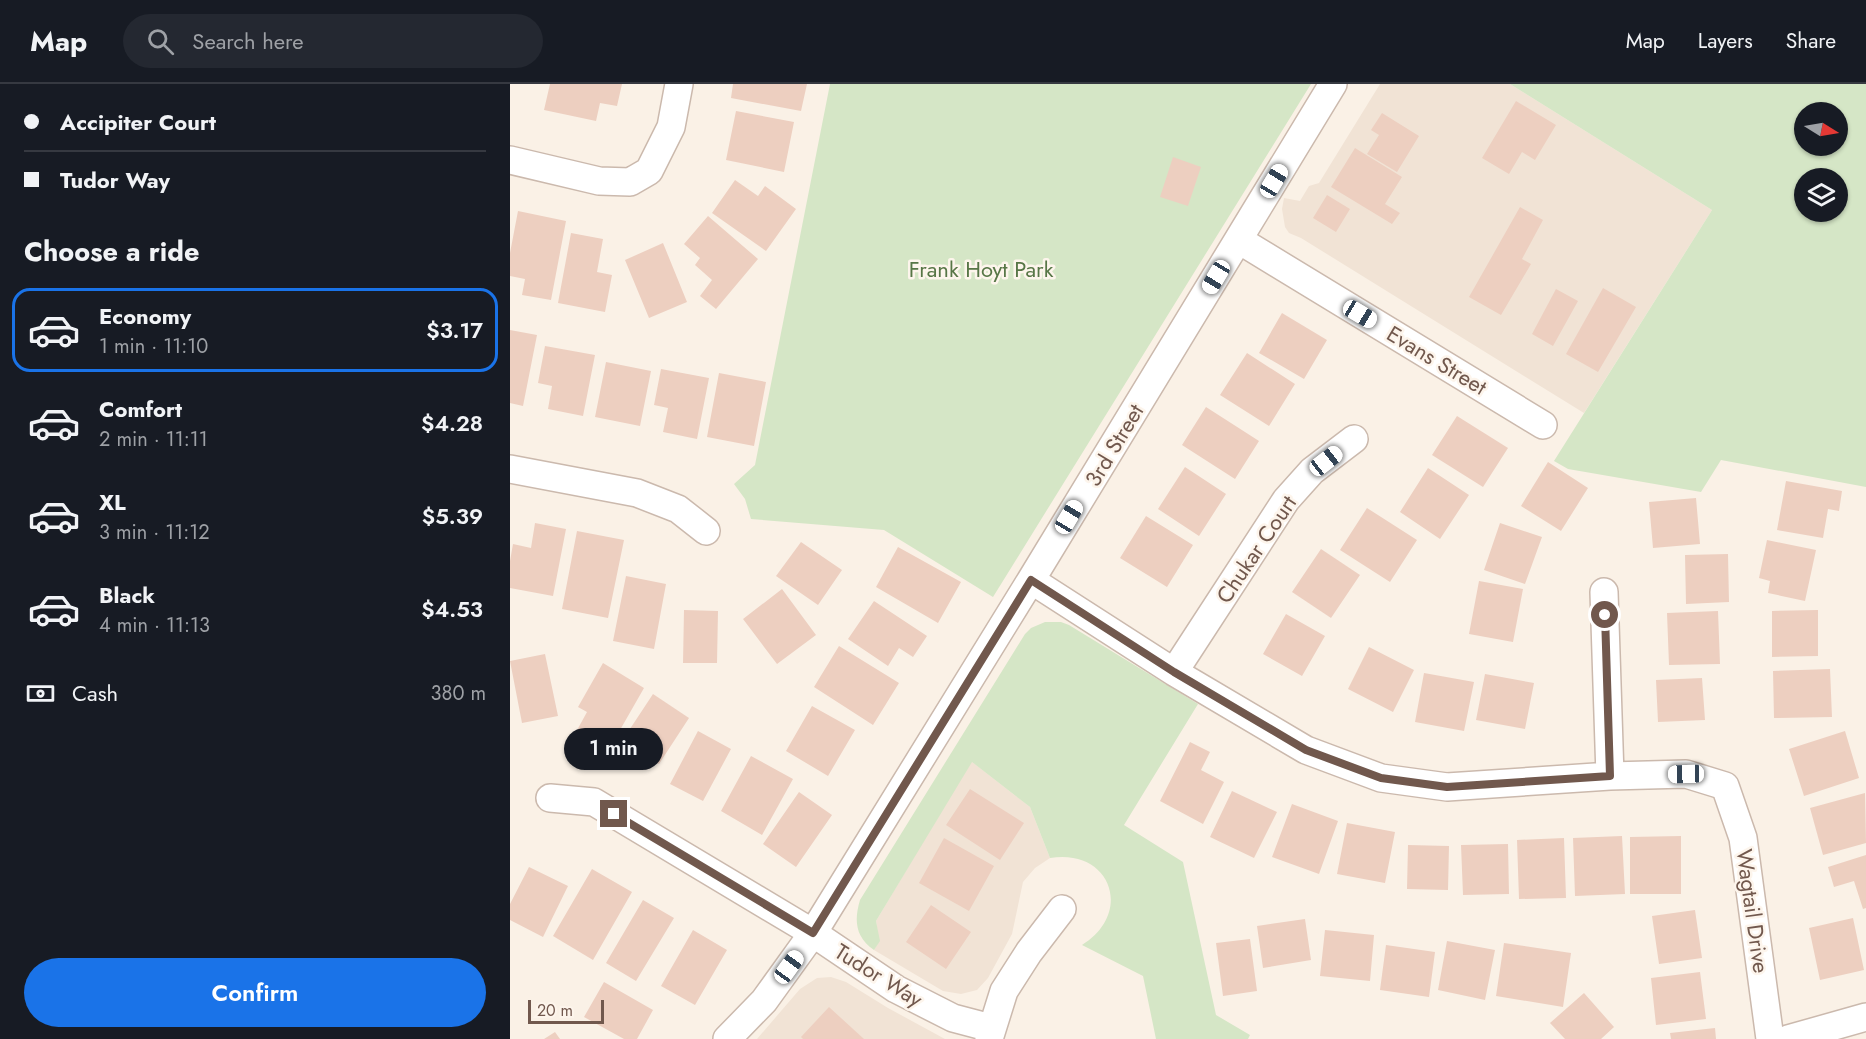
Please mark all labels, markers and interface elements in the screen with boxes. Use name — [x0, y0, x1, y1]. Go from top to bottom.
search box — [123, 14, 543, 68]
text: Map — [30, 21, 87, 62]
icon: search — [144, 25, 177, 58]
text: Search here — [192, 25, 304, 57]
text: Map — [1626, 26, 1665, 56]
text: Layers — [1698, 26, 1753, 56]
text: Share — [1786, 26, 1836, 56]
north arrow — [1794, 102, 1848, 156]
map controls — [1794, 102, 1848, 222]
text: Accipiter Court — [60, 106, 216, 138]
car — [1257, 161, 1291, 201]
text: Tudor Way — [60, 164, 170, 196]
button: layers — [1794, 168, 1848, 222]
text: Choose a ride — [24, 232, 199, 271]
park label: Frank Hoyt Park — [909, 253, 1054, 285]
car — [1199, 257, 1233, 297]
car — [1340, 297, 1380, 331]
text: Economy — [99, 300, 191, 332]
icon: car — [27, 303, 81, 357]
text: $3.17 — [426, 314, 483, 346]
street label: Evans Street — [1381, 317, 1494, 403]
text: 1 min · 11:10 — [99, 332, 208, 361]
text: Comfort — [99, 393, 182, 425]
icon: car — [27, 396, 81, 450]
street label: 3rd Street — [1077, 397, 1152, 492]
text: $4.28 — [421, 407, 483, 439]
text: 2 min · 11:11 — [99, 425, 208, 454]
car — [1306, 443, 1346, 479]
text: XL — [99, 486, 126, 518]
street label: Chukar Court — [1208, 488, 1304, 609]
icon: car — [27, 489, 81, 543]
car — [1052, 497, 1086, 537]
text: $5.39 — [422, 500, 483, 532]
text: 3 min · 11:12 — [99, 518, 210, 547]
text: Black — [99, 579, 155, 611]
icon: car — [27, 582, 81, 636]
text: $4.53 — [421, 593, 483, 625]
route start — [1591, 601, 1618, 628]
text: 4 min · 11:13 — [99, 611, 210, 640]
icon: cash — [24, 677, 57, 710]
text: Cash — [72, 677, 118, 709]
text: 380 m — [431, 679, 486, 708]
callout: 1 min — [564, 727, 664, 769]
text: 1 min — [589, 734, 638, 763]
car — [1668, 765, 1704, 783]
route end — [600, 800, 627, 827]
street label: Wagtail Drive — [1728, 847, 1778, 975]
street label: Tudor Way — [829, 935, 929, 1015]
car — [771, 947, 807, 987]
button: Confirm — [24, 958, 486, 1027]
scale bar — [528, 997, 604, 1024]
text: 20 m — [537, 999, 573, 1022]

